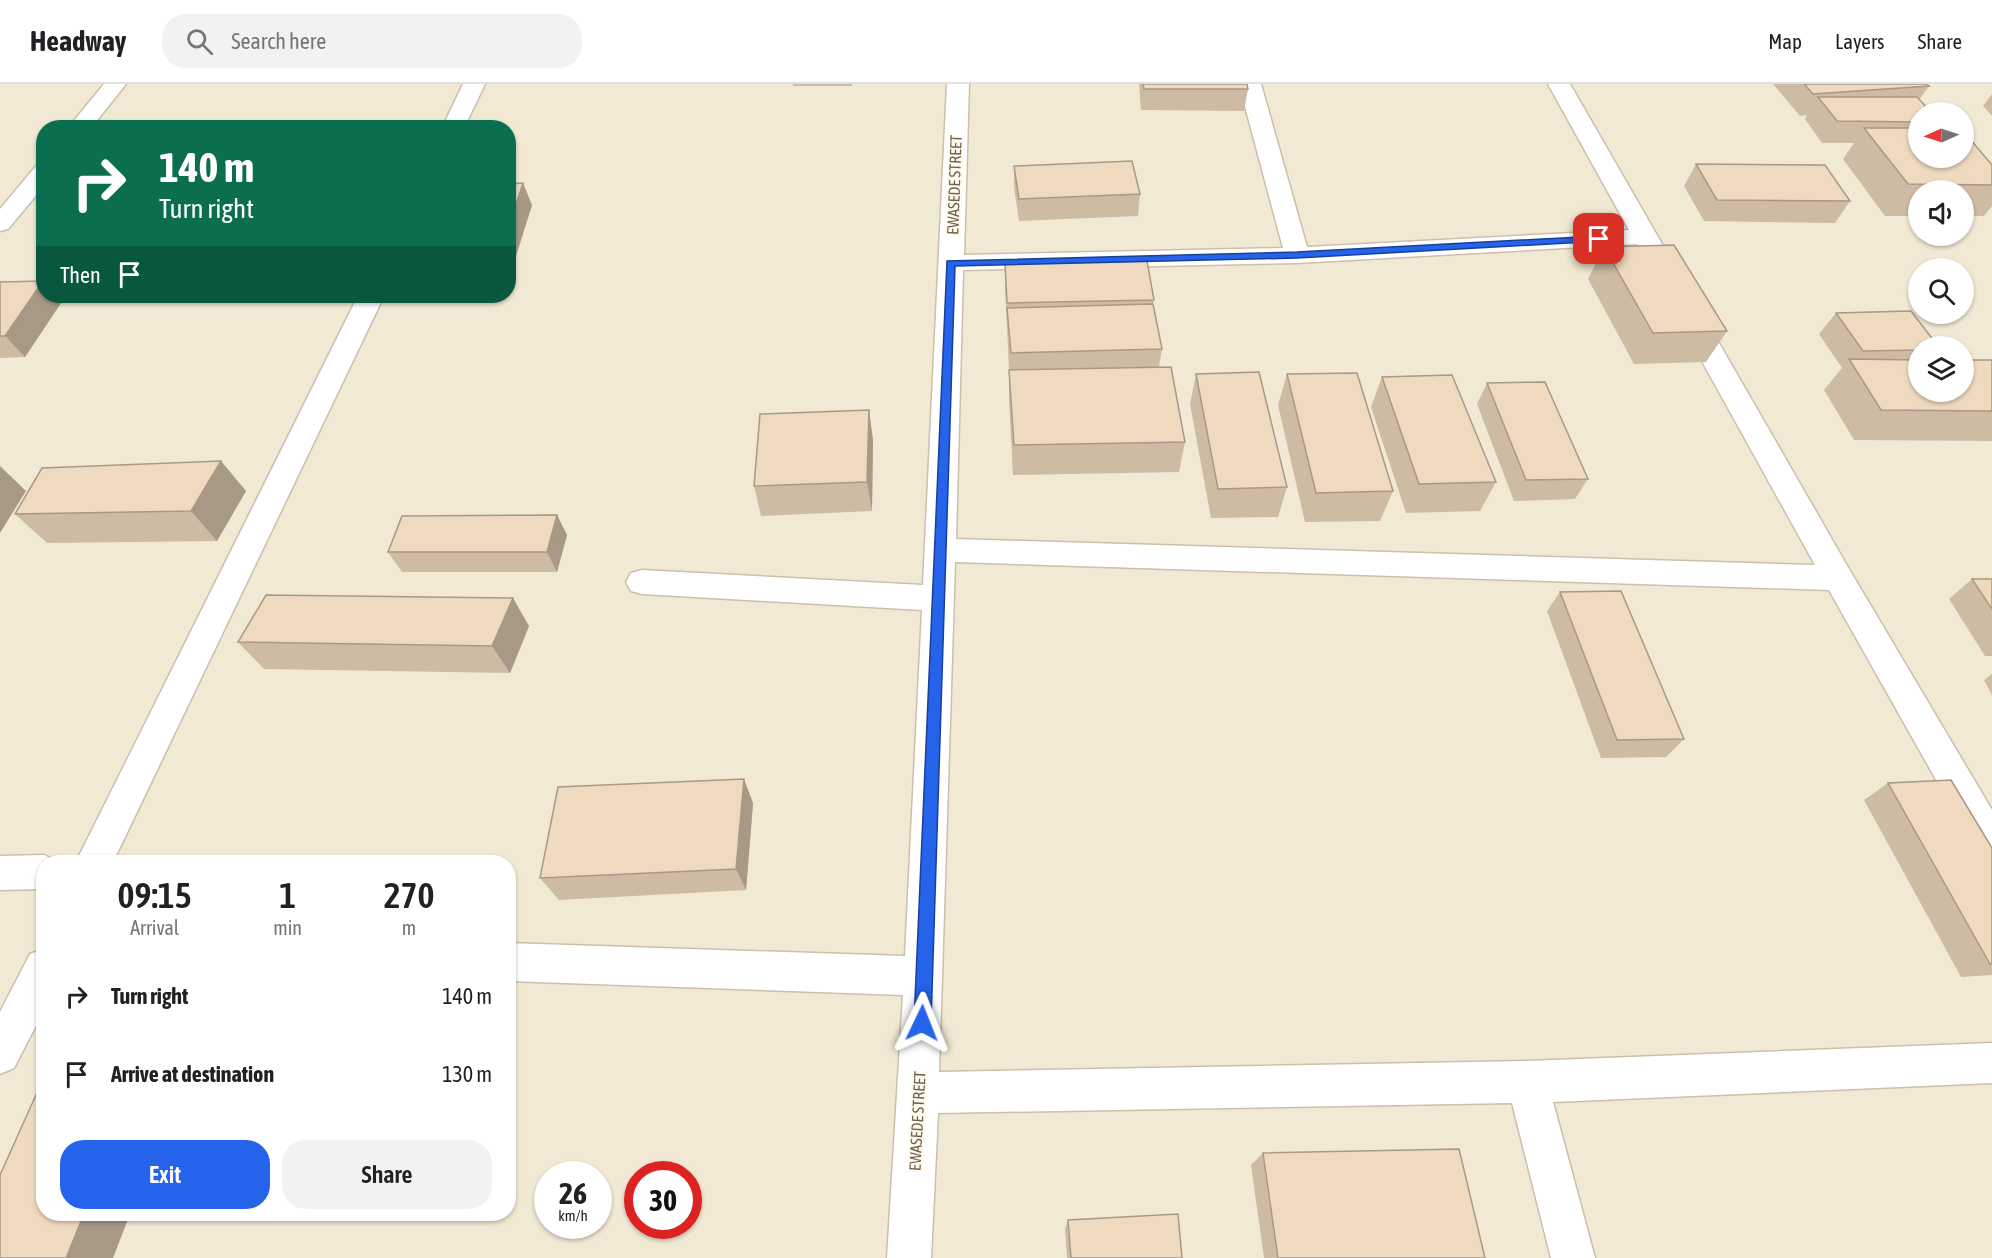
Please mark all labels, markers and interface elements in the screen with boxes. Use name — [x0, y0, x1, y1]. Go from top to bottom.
search box — [162, 14, 582, 68]
text: Headway — [30, 25, 126, 57]
icon: search — [183, 25, 216, 58]
text: Search here — [231, 28, 326, 54]
text: Map — [1768, 29, 1802, 53]
text: Layers — [1835, 29, 1885, 53]
text: Share — [1918, 29, 1962, 53]
north arrow — [1908, 102, 1974, 168]
map controls — [1908, 102, 1974, 402]
street label: EWASEDE STREET — [943, 135, 965, 235]
text: 140 m — [159, 143, 254, 191]
icon: right — [60, 144, 138, 222]
button: sound — [1908, 180, 1974, 246]
text: Turn right — [159, 193, 254, 224]
pin — [1573, 213, 1624, 264]
icon: arrive — [1582, 222, 1615, 255]
icon: arrive — [113, 258, 146, 291]
button: search — [1908, 258, 1974, 324]
text: Then — [60, 262, 101, 288]
button: layers — [1908, 336, 1974, 402]
text: 09:15 — [118, 874, 192, 916]
text: 1 — [279, 874, 296, 916]
text: 270 — [384, 874, 434, 916]
text: Arrival — [130, 916, 179, 939]
text: min — [273, 916, 302, 939]
text: m — [402, 916, 416, 939]
icon: right — [60, 980, 93, 1013]
text: Turn right — [111, 983, 188, 1009]
text: 140 m — [442, 983, 492, 1009]
position arrow — [890, 991, 954, 1055]
icon: arrive — [60, 1058, 93, 1091]
text: Arrive at destination — [111, 1061, 274, 1087]
text: 130 m — [442, 1061, 492, 1087]
street label: EWASEDE STREET — [905, 1071, 929, 1171]
button: Exit — [60, 1140, 270, 1209]
button: Share — [282, 1140, 492, 1209]
speed limit sign: 30 — [624, 1161, 702, 1239]
text: 26 — [559, 1176, 587, 1210]
text: km/h — [558, 1207, 588, 1224]

